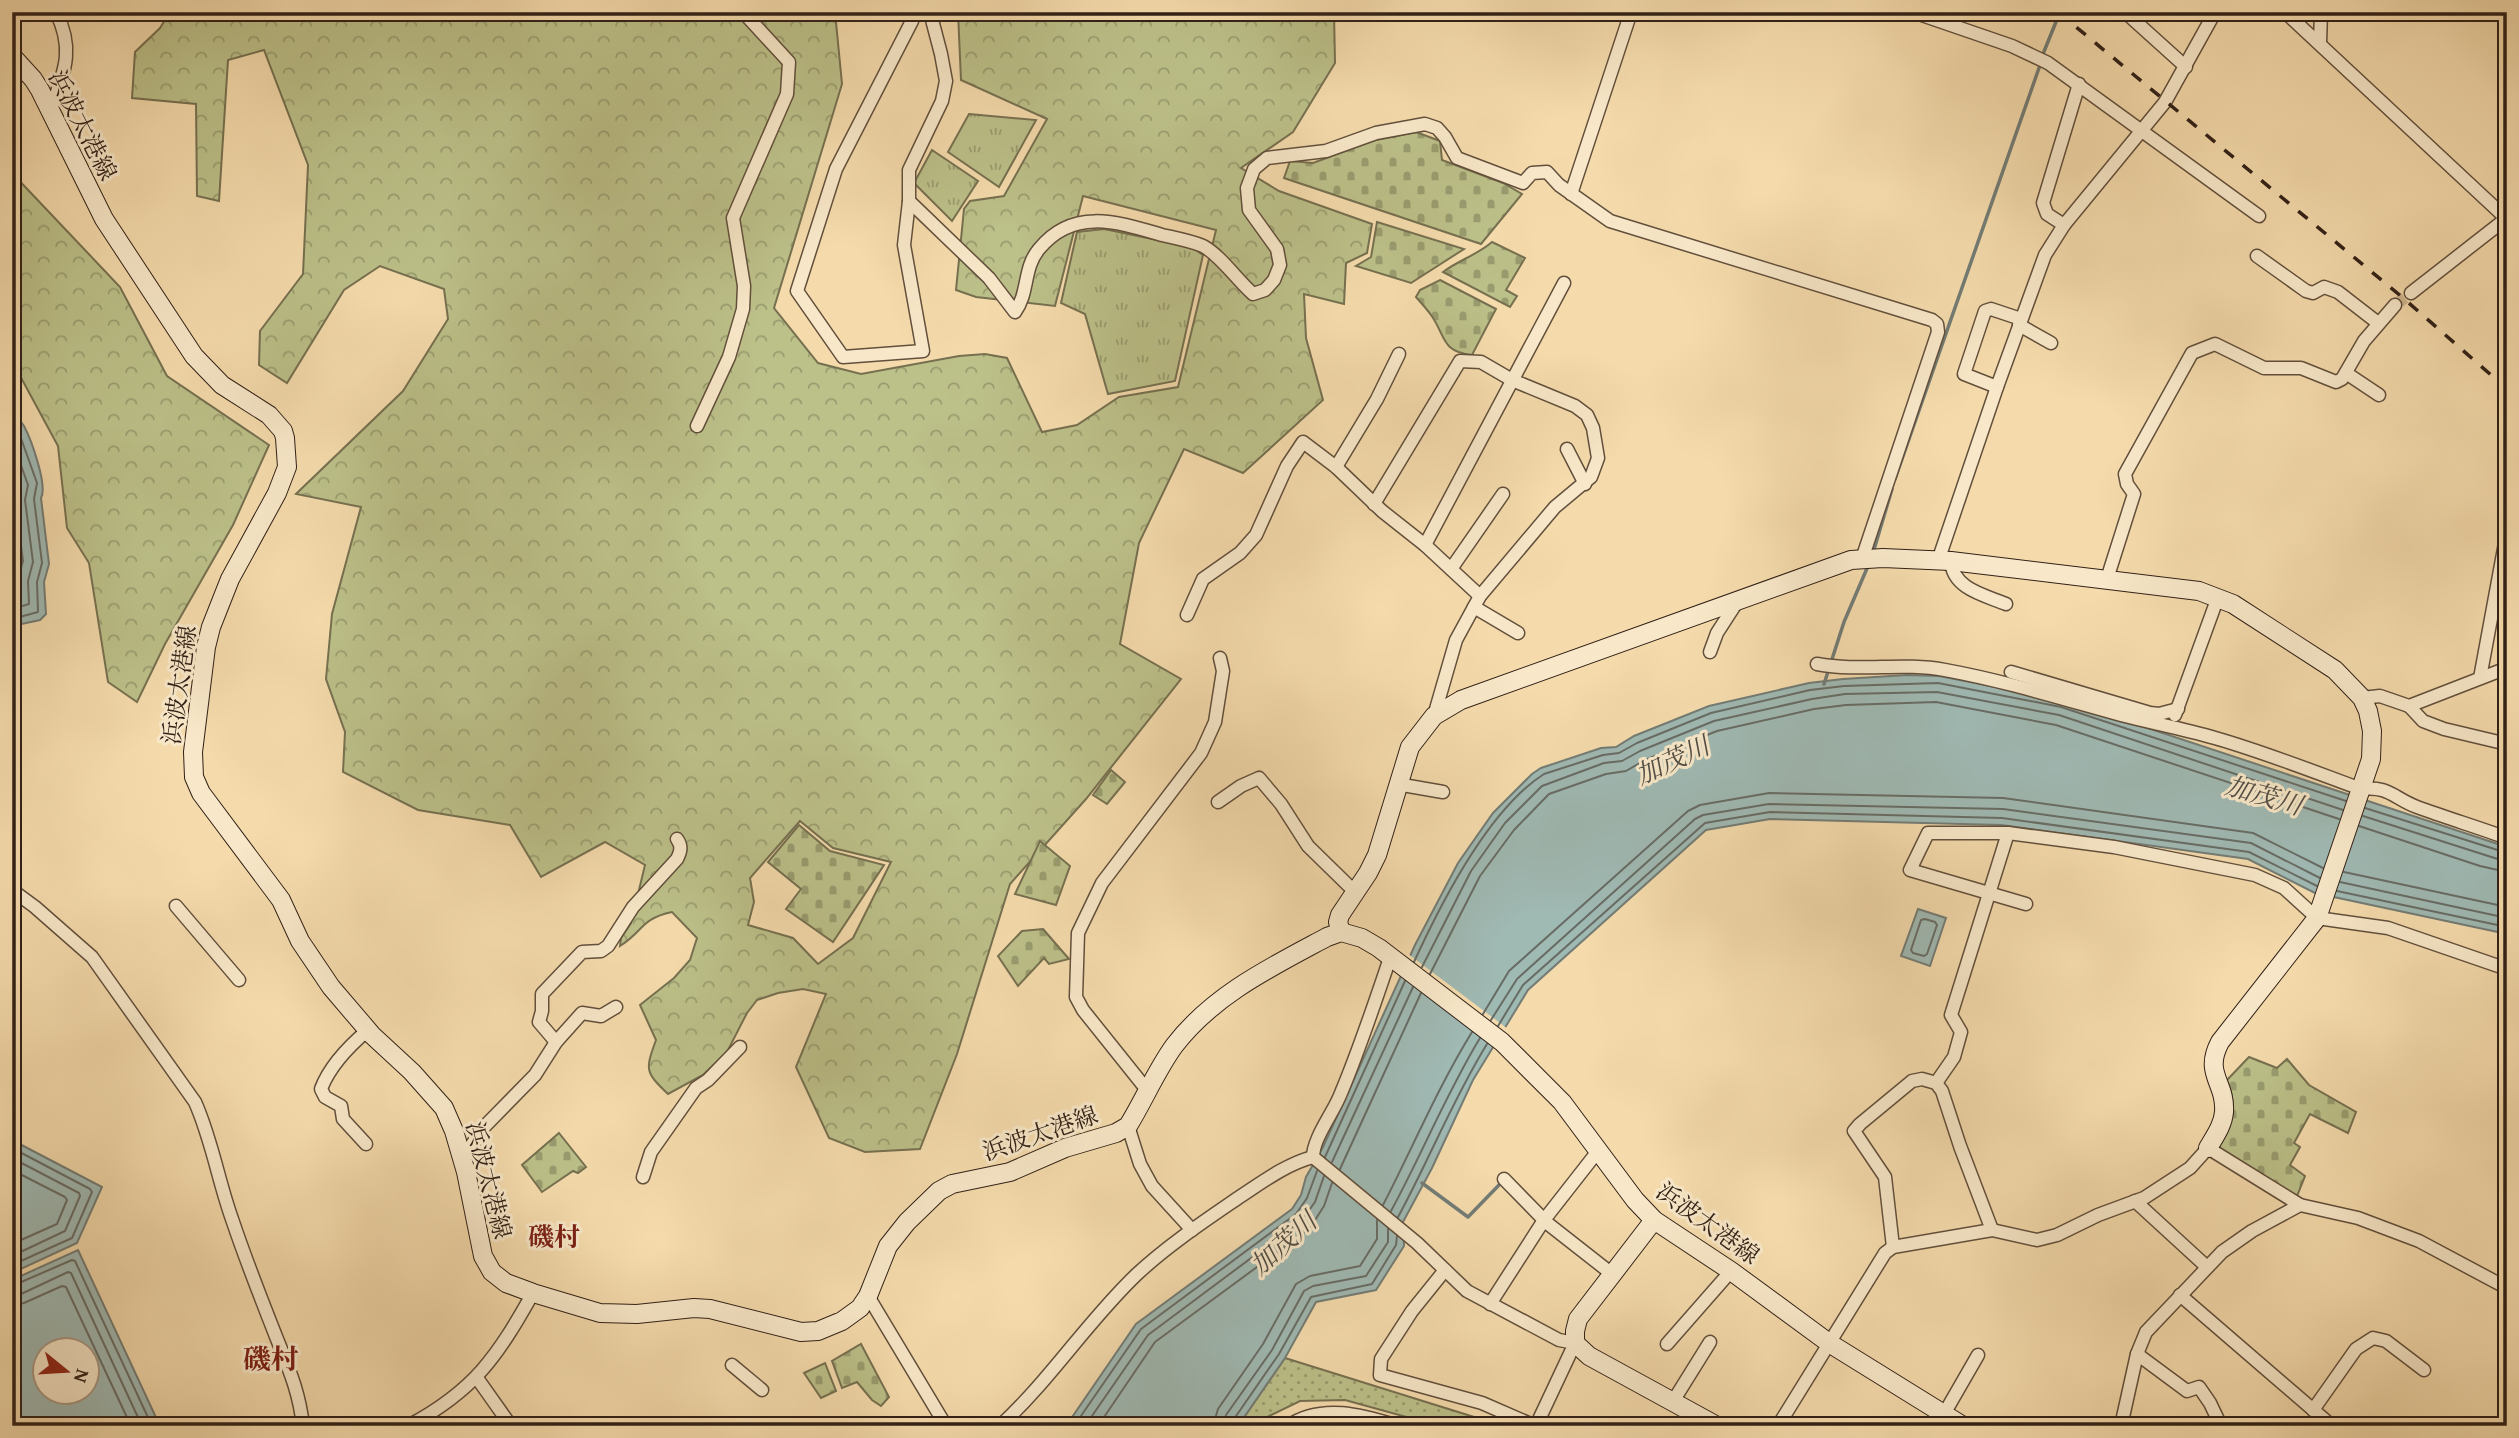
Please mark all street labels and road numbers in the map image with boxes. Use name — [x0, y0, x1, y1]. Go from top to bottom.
street label: 浜波太港線 — [40, 64, 126, 186]
street label: 浜波太港線 — [153, 623, 205, 747]
street label: 浜波太港線 — [978, 1097, 1102, 1169]
street label: 浜波太港線 — [458, 1118, 520, 1242]
street label: 浜波太港線 — [1649, 1174, 1767, 1272]

